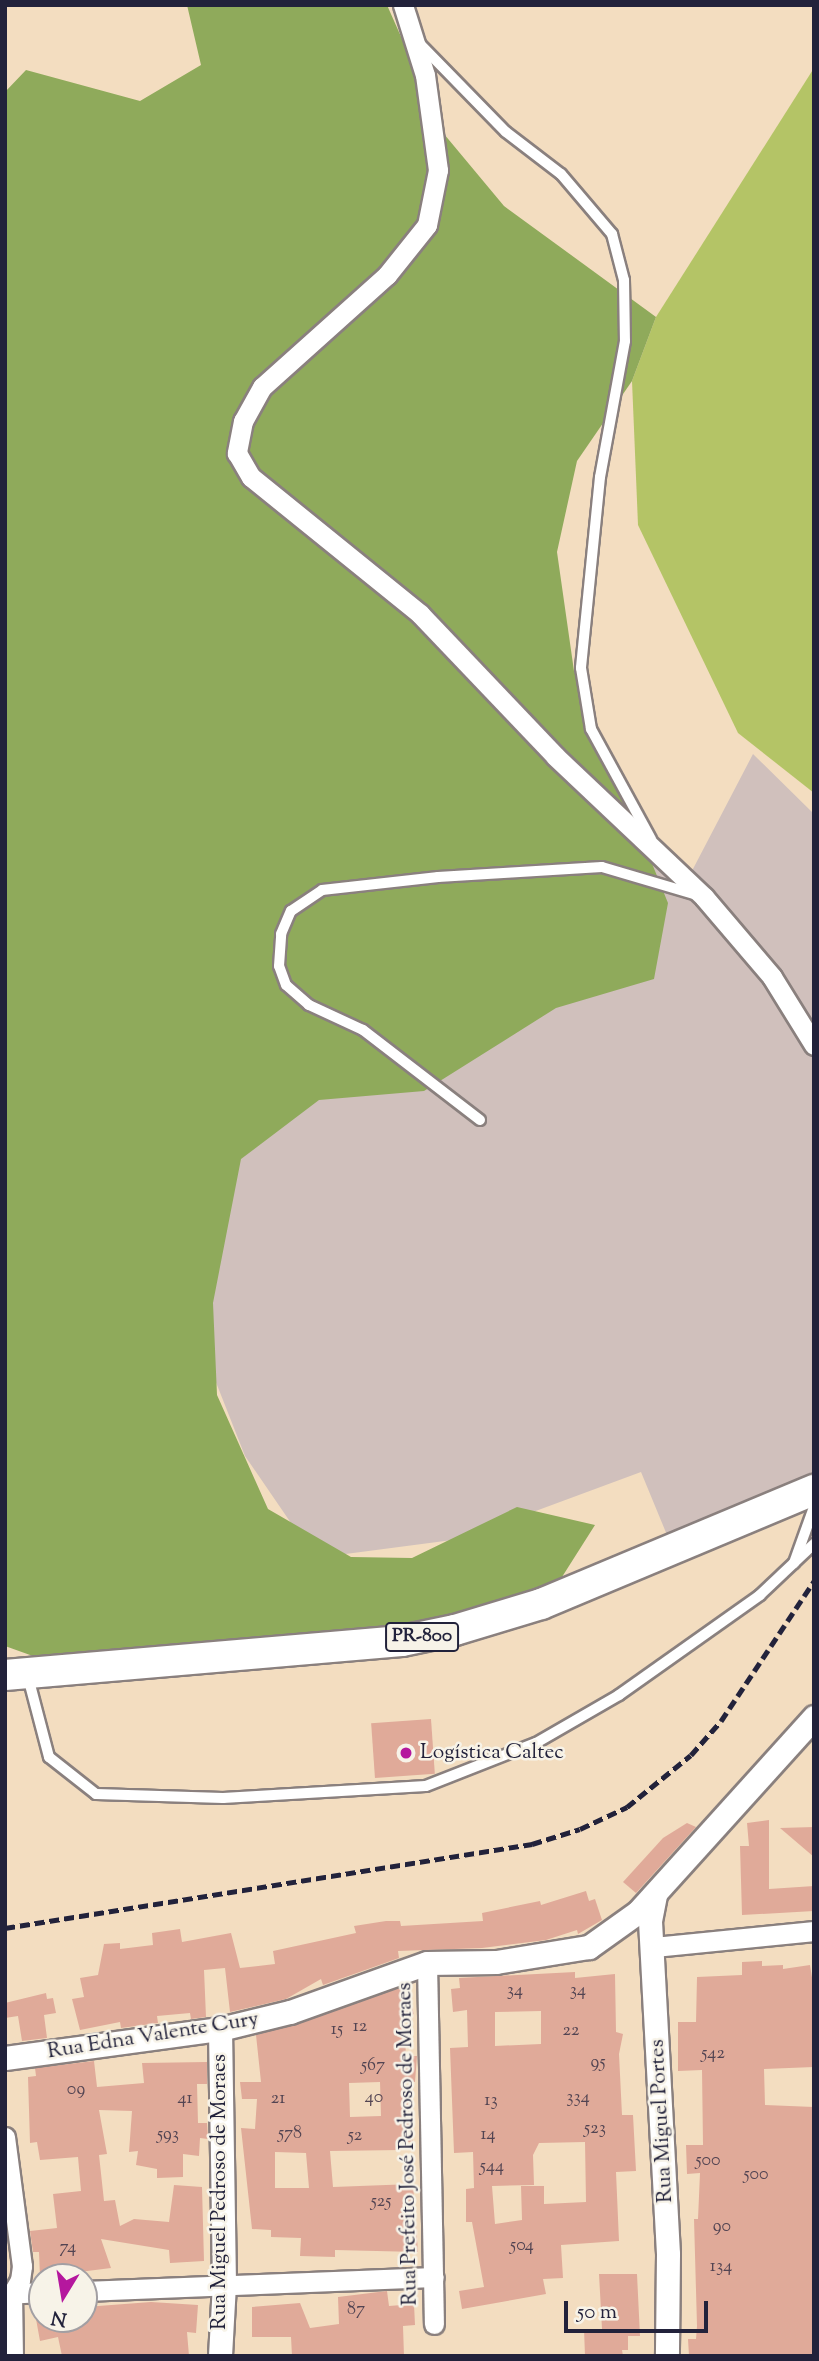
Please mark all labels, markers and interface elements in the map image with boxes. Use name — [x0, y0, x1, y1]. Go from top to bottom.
road number: PR-800 — [384, 1622, 460, 1652]
place label: Logística Caltec — [420, 1740, 564, 1766]
marker: Logística Caltec — [398, 1745, 414, 1761]
house number: 34 — [507, 1980, 523, 2002]
house number: 34 — [570, 1980, 586, 2002]
street label: Rua Prefeito José Pedroso de Moraes — [393, 1982, 423, 2306]
street label: Rua Edna Valente Cury — [46, 2007, 260, 2065]
house number: 12 — [353, 2016, 367, 2038]
house number: 15 — [331, 2019, 343, 2041]
house number: 22 — [563, 2020, 579, 2042]
street label: Rua Miguel Portes — [645, 2039, 679, 2203]
house number: 542 — [701, 2043, 725, 2065]
house number: 95 — [590, 2052, 606, 2074]
street label: Rua Miguel Pedroso de Moraes — [207, 2054, 233, 2330]
house number: 567 — [361, 2055, 385, 2077]
house number: 09 — [67, 2079, 85, 2101]
house number: 40 — [365, 2087, 383, 2109]
house number: 334 — [566, 2087, 590, 2109]
house number: 41 — [177, 2088, 193, 2110]
house number: 21 — [271, 2088, 285, 2110]
house number: 13 — [484, 2090, 498, 2112]
house number: 523 — [584, 2118, 606, 2140]
house number: 578 — [278, 2123, 302, 2145]
house number: 593 — [157, 2124, 179, 2146]
house number: 14 — [480, 2124, 496, 2146]
house number: 52 — [348, 2125, 362, 2147]
house number: 500 — [695, 2150, 721, 2172]
house number: 544 — [480, 2156, 504, 2178]
house number: 500 — [743, 2164, 769, 2186]
house number: 525 — [371, 2191, 391, 2213]
house number: 90 — [713, 2216, 731, 2238]
house number: 504 — [510, 2235, 534, 2257]
house number: 74 — [60, 2237, 76, 2259]
house number: 134 — [710, 2256, 732, 2278]
north arrow — [28, 2263, 98, 2333]
scale bar — [567, 2288, 710, 2332]
text: 50 m — [577, 2298, 617, 2328]
house number: 87 — [347, 2299, 365, 2321]
text: N — [49, 2302, 69, 2332]

